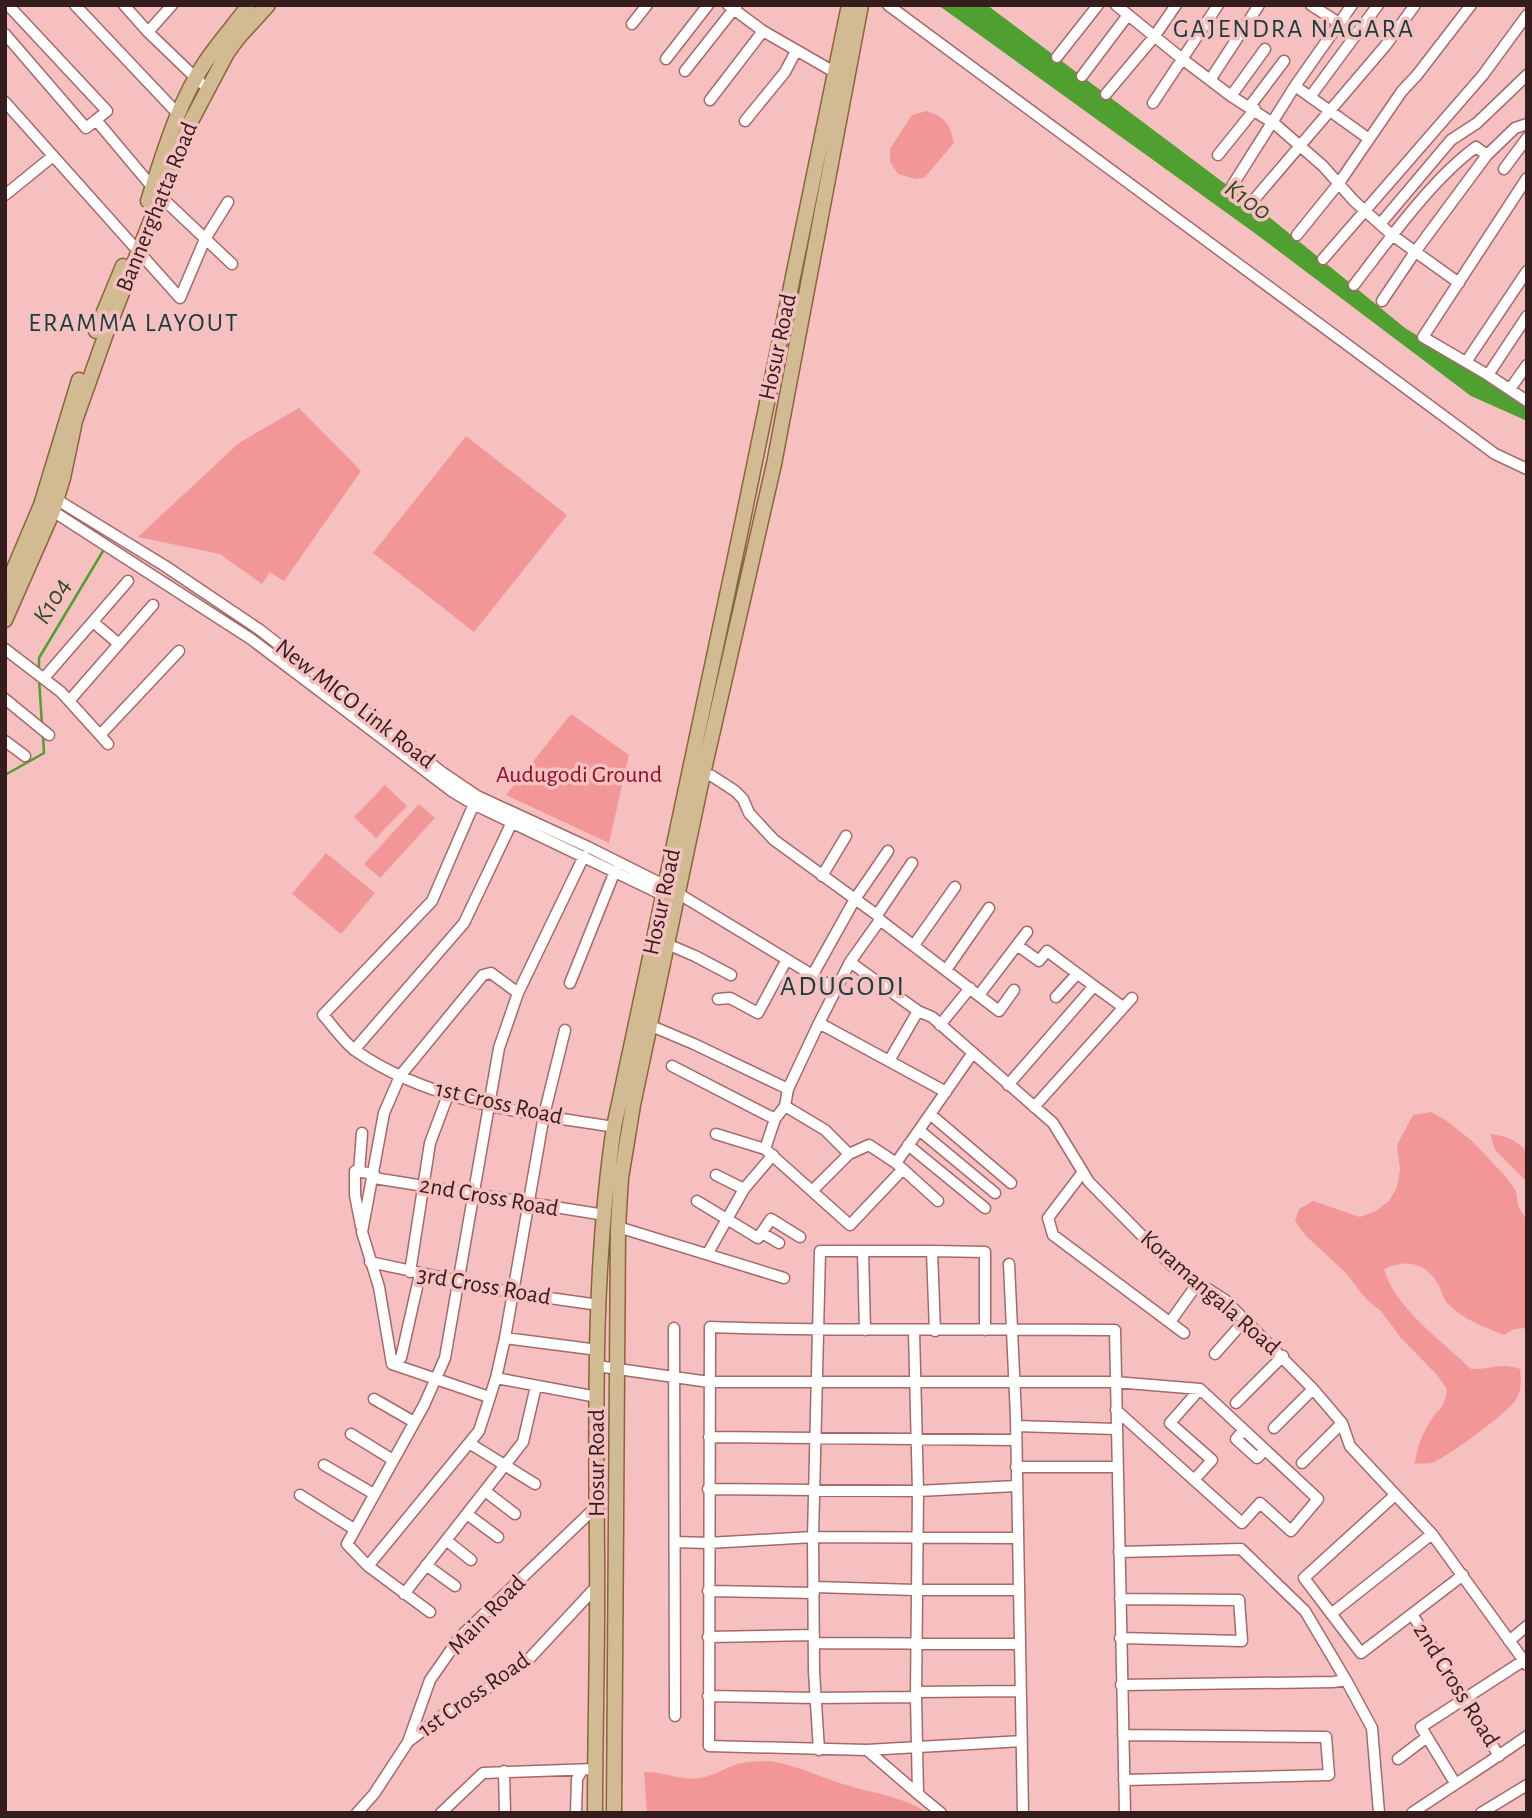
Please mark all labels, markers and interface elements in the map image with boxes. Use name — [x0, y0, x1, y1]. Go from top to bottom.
district label: GAJENDRA NAGARA — [1173, 16, 1415, 42]
street label: Bannerghatta Road — [112, 119, 202, 295]
water label: K100 — [1220, 175, 1276, 225]
street label: Hosur Road — [755, 292, 801, 402]
district label: ERAMMA LAYOUT — [28, 310, 240, 336]
water label: K104 — [28, 573, 76, 629]
street label: New MICO Link Road — [271, 635, 439, 773]
park label: Audugodi Ground — [496, 763, 662, 787]
street label: Hosur Road — [639, 847, 685, 957]
district label: ADUGODI — [780, 973, 906, 1001]
street label: 1st Cross Road — [433, 1077, 565, 1129]
street label: 2nd Cross Road — [418, 1173, 560, 1221]
street label: Koramangala Road — [1136, 1226, 1284, 1360]
street label: 3rd Cross Road — [415, 1262, 553, 1310]
street label: Hosur Road — [585, 1409, 609, 1517]
street label: Main Road — [444, 1571, 530, 1659]
street label: 2nd Cross Road — [1409, 1619, 1503, 1751]
street label: 1st Cross Road — [414, 1648, 534, 1742]

